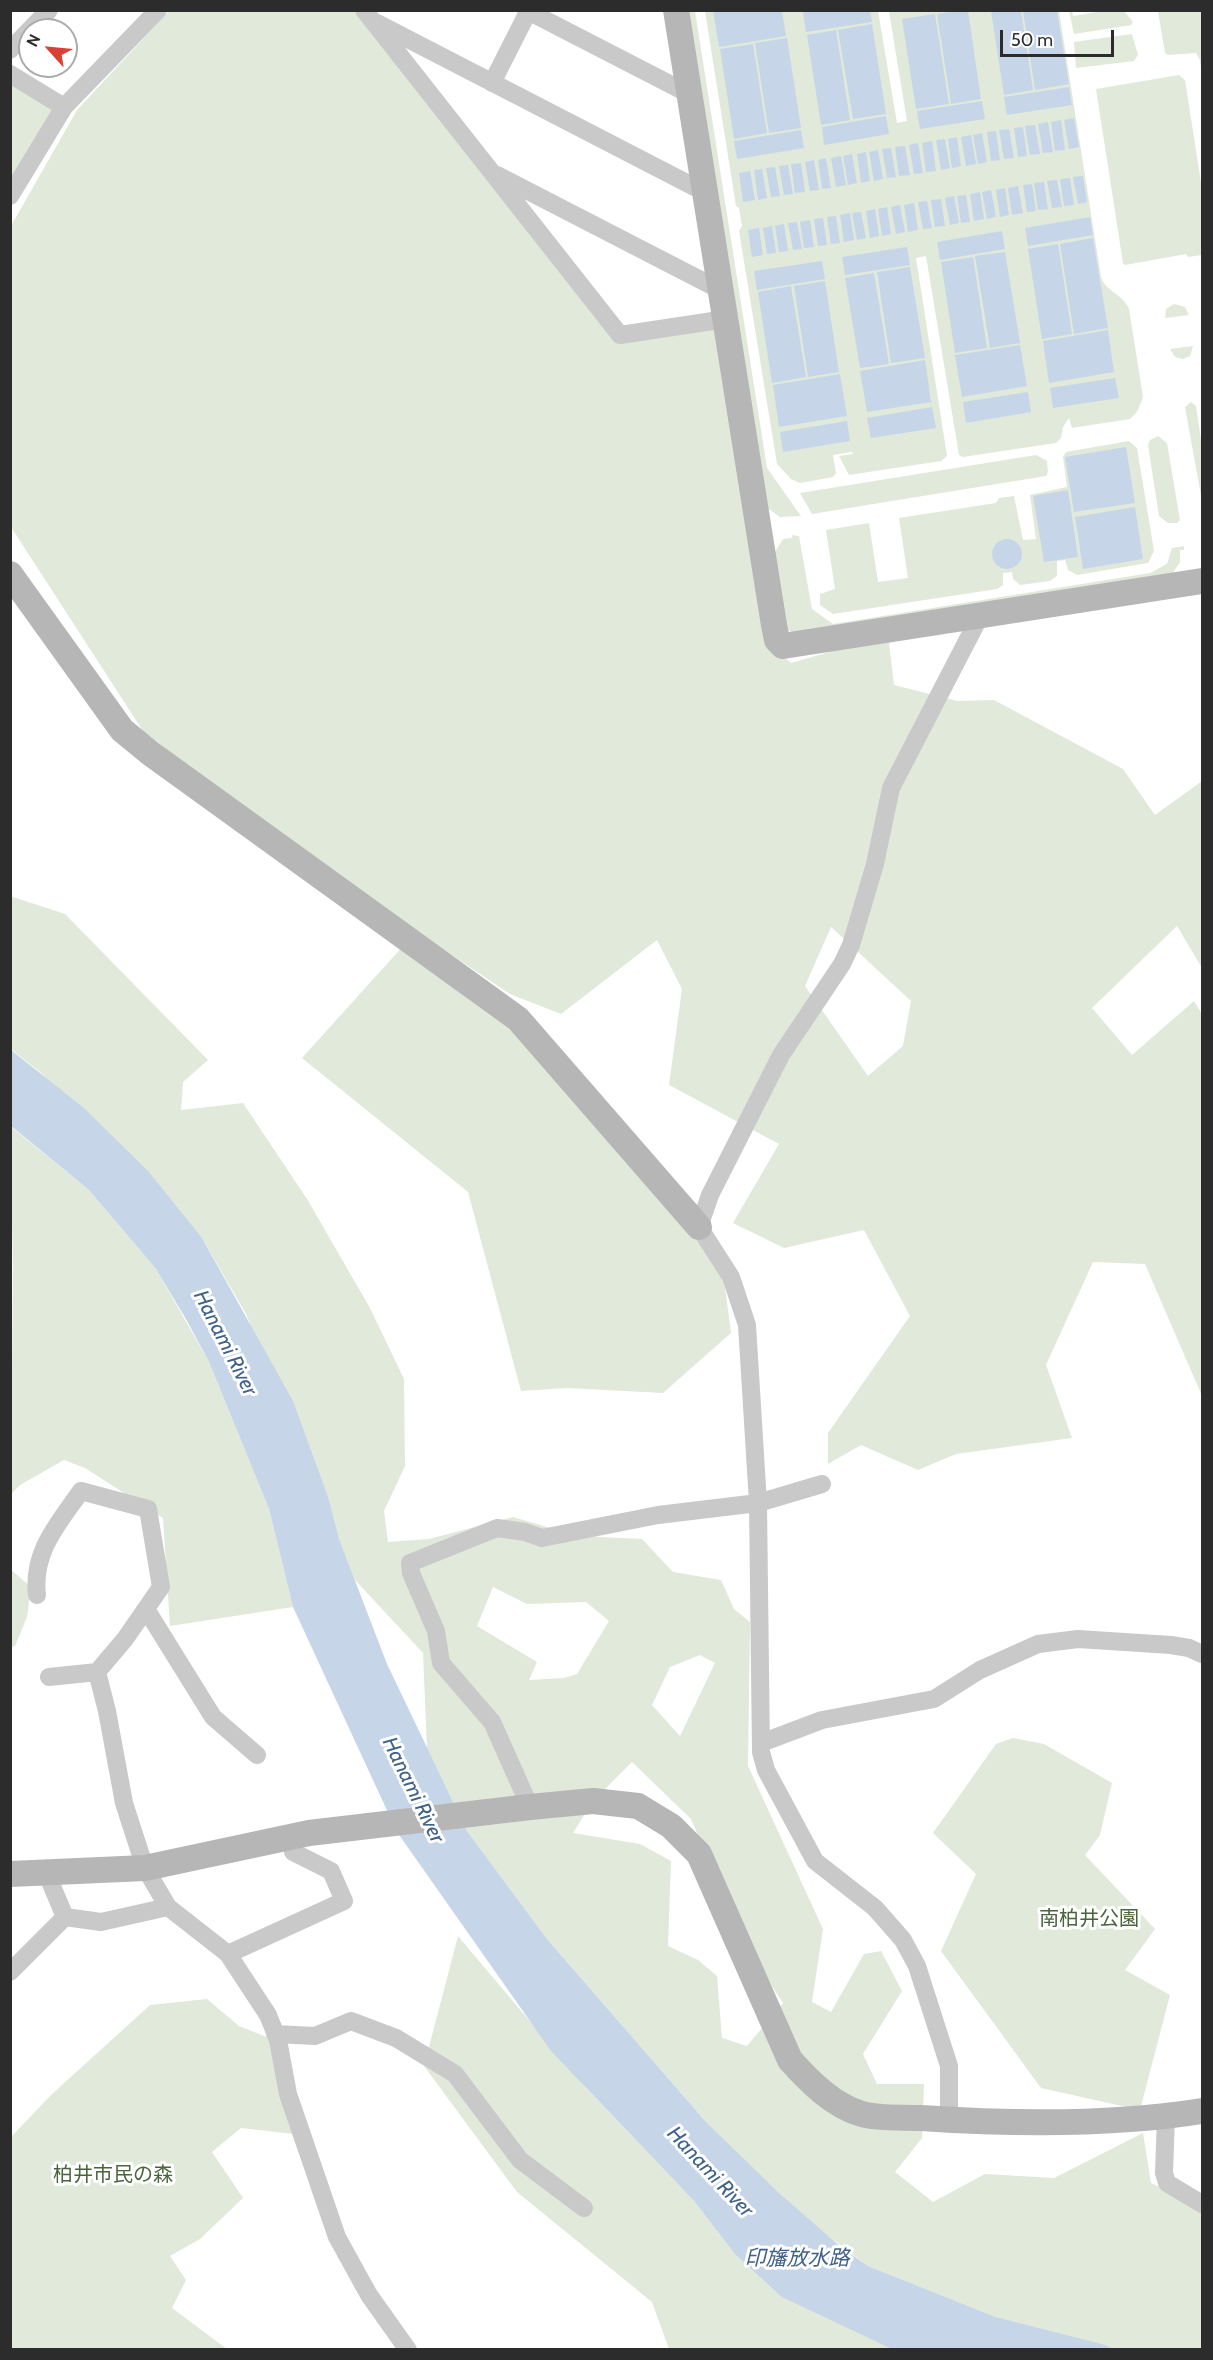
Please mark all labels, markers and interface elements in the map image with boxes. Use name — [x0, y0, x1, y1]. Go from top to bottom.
north arrow — [18, 18, 78, 78]
scale bar — [1003, 18, 1117, 56]
text: 50 m — [1011, 29, 1053, 51]
text: N — [22, 31, 44, 50]
water label: Hanami River — [188, 1286, 262, 1400]
water label: Hanami River — [377, 1733, 449, 1847]
park label: 南柏井公園 — [1039, 1907, 1139, 1931]
water label: Hanami River — [662, 2121, 758, 2223]
park label: 柏井市民の森 — [53, 2163, 173, 2187]
water label: 印旛放水路 — [745, 2246, 849, 2272]

